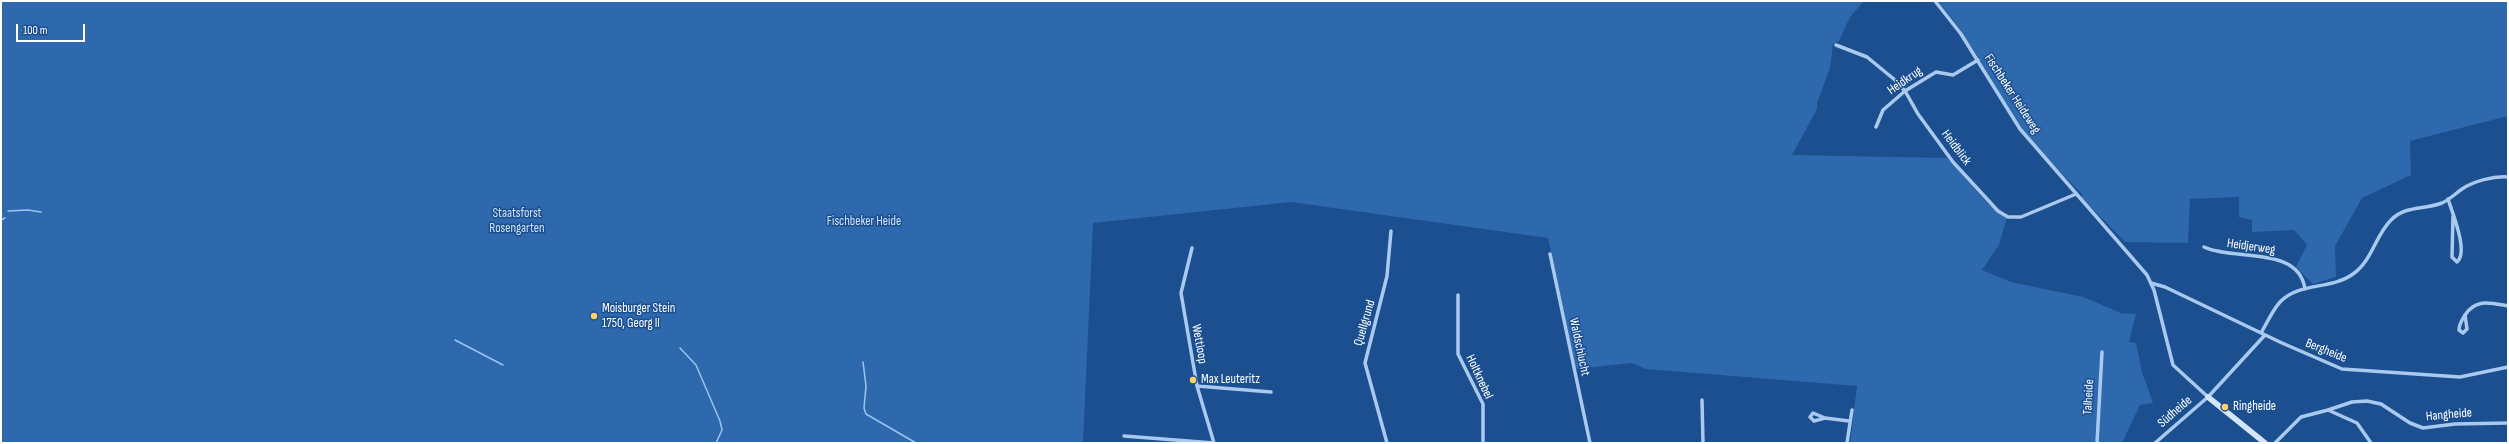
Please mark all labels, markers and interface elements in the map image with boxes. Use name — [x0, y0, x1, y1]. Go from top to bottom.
scale bar — [18, 16, 87, 42]
text: 100 m — [23, 23, 48, 38]
street label: Fischbeker Heideweg — [1980, 51, 2044, 137]
street label: Heidkrug — [1885, 63, 1925, 99]
street label: Heidblick — [1938, 127, 1974, 169]
park label: Staatsforst Rosengarten — [489, 206, 545, 237]
park label: Fischbeker Heide — [827, 214, 901, 230]
street label: Heidjerweg — [2226, 236, 2276, 258]
street label: Quellgrund — [1351, 298, 1379, 348]
place label: Moisburger Stein 1750, Georg II — [602, 301, 675, 332]
marker: Moisburger Stein 1750, Georg II — [589, 311, 599, 321]
street label: Waldschlucht — [1565, 316, 1593, 378]
street label: Wettloop — [1188, 323, 1210, 365]
street label: Bergheide — [2303, 336, 2349, 366]
street label: Holtknebel — [1462, 352, 1496, 402]
place label: Max Leuteritz — [1201, 372, 1260, 388]
marker: Max Leuteritz — [1188, 375, 1198, 385]
street label: Talheide — [2080, 379, 2098, 415]
street label: Südheide — [2155, 393, 2195, 431]
place label: Ringheide — [2233, 399, 2276, 415]
marker: Ringheide — [2220, 402, 2230, 412]
street label: Hangheide — [2425, 405, 2473, 425]

